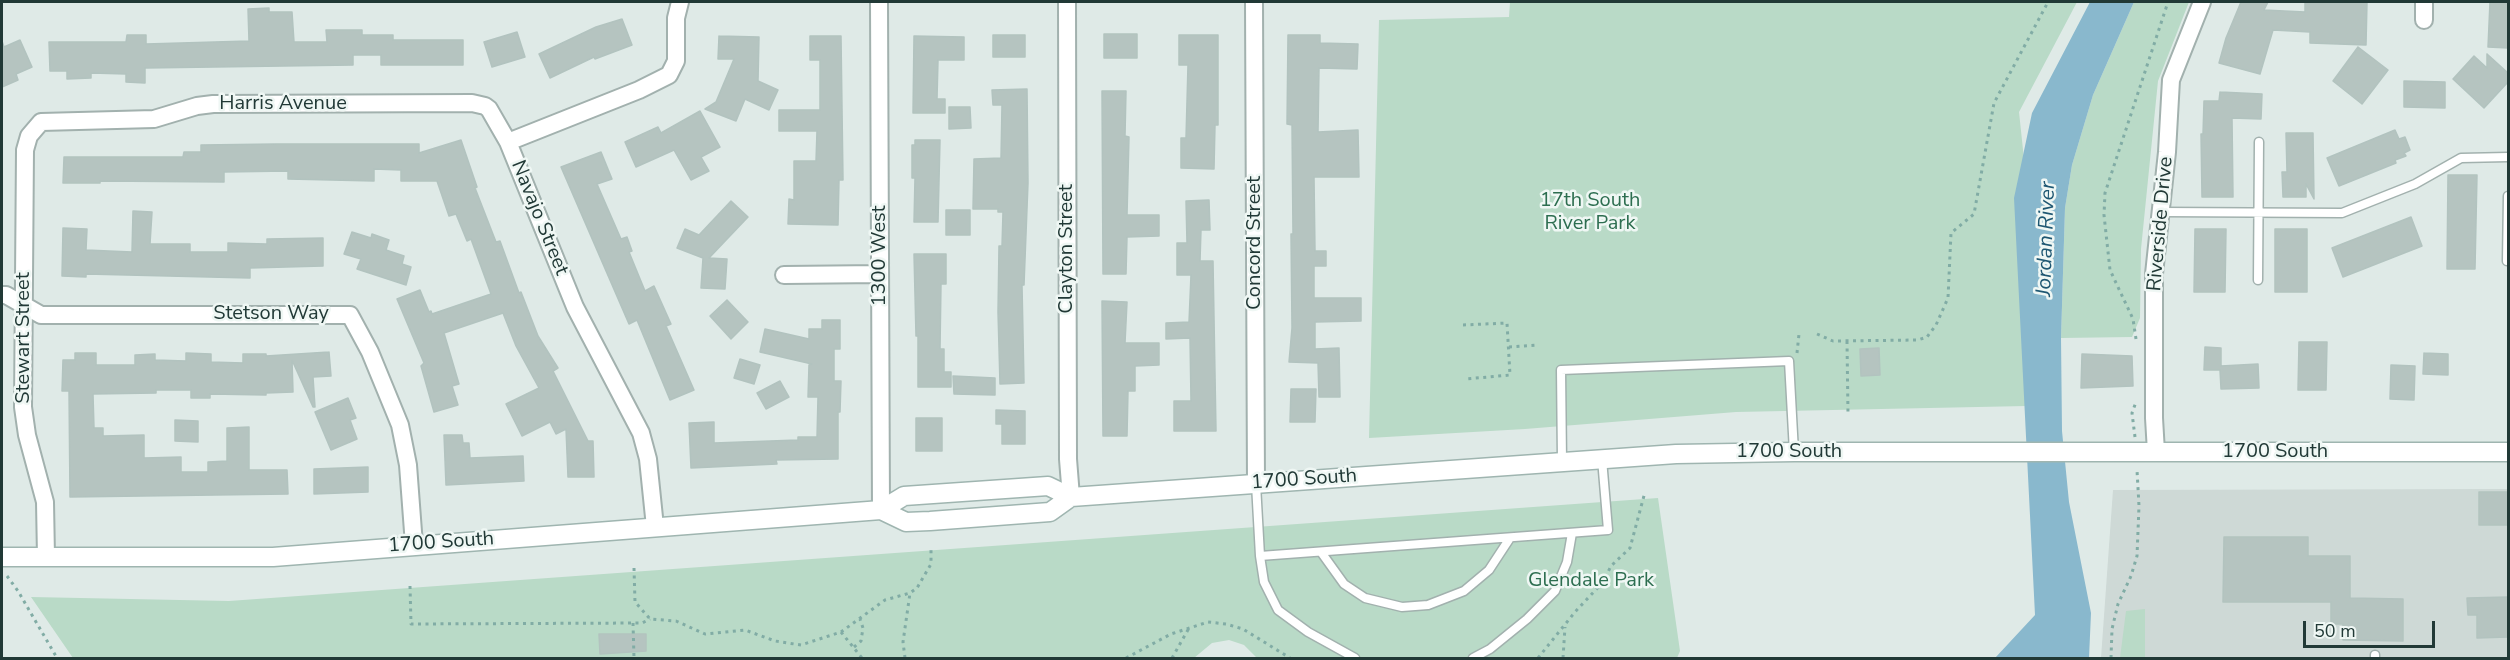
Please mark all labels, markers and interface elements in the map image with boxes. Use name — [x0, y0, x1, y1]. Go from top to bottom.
street label: Harris Avenue — [219, 92, 347, 116]
street label: Riverside Drive — [2143, 156, 2179, 292]
street label: Navajo Street — [505, 157, 573, 279]
street label: Concord Street — [1243, 176, 1267, 310]
water label: Jordan River — [2032, 181, 2062, 297]
street label: Clayton Street — [1055, 184, 1079, 314]
park label: 17th South River Park — [1540, 189, 1640, 236]
street label: 1300 West — [868, 205, 892, 307]
street label: Stewart Street — [12, 272, 36, 404]
street label: Stetson Way — [213, 302, 329, 326]
street label: 1700 South — [1736, 440, 1842, 464]
street label: 1700 South — [2222, 440, 2328, 464]
street label: 1700 South — [1250, 464, 1358, 496]
street label: 1700 South — [387, 527, 495, 559]
park label: Glendale Park — [1528, 569, 1654, 593]
scale bar — [2306, 609, 2438, 647]
text: 50 m — [2314, 619, 2356, 643]

